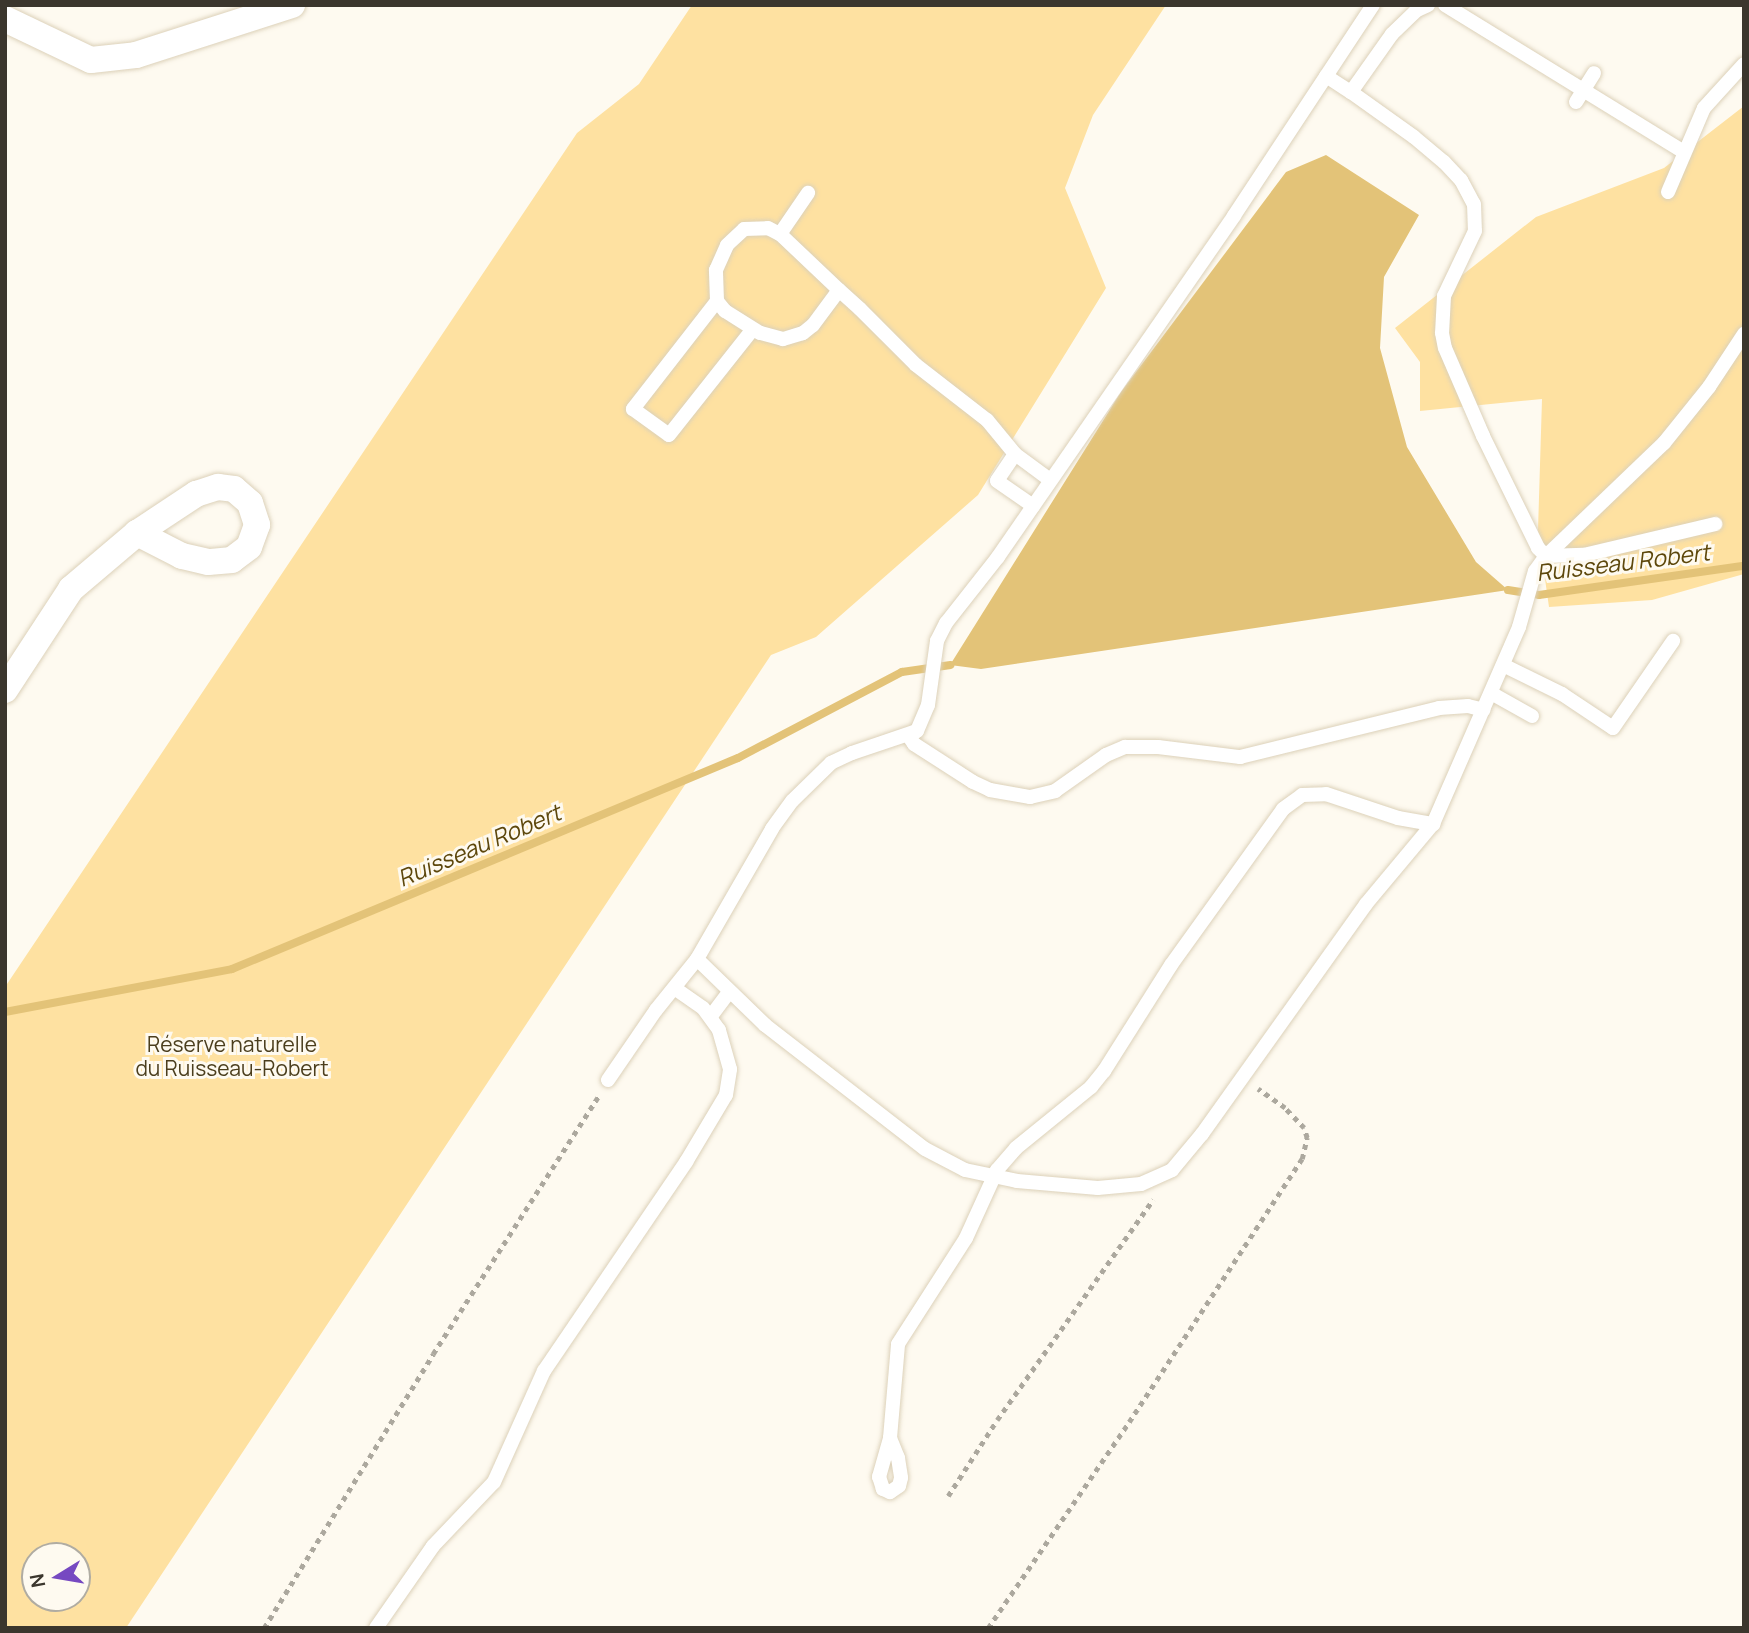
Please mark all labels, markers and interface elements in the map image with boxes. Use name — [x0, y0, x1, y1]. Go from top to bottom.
water label: Ruisseau Robert — [1535, 538, 1711, 586]
water label: Ruisseau Robert — [393, 798, 565, 892]
park label: Réserve naturelle du Ruisseau-Robert — [135, 1031, 329, 1081]
north arrow — [21, 1542, 91, 1612]
text: N — [23, 1571, 51, 1590]

